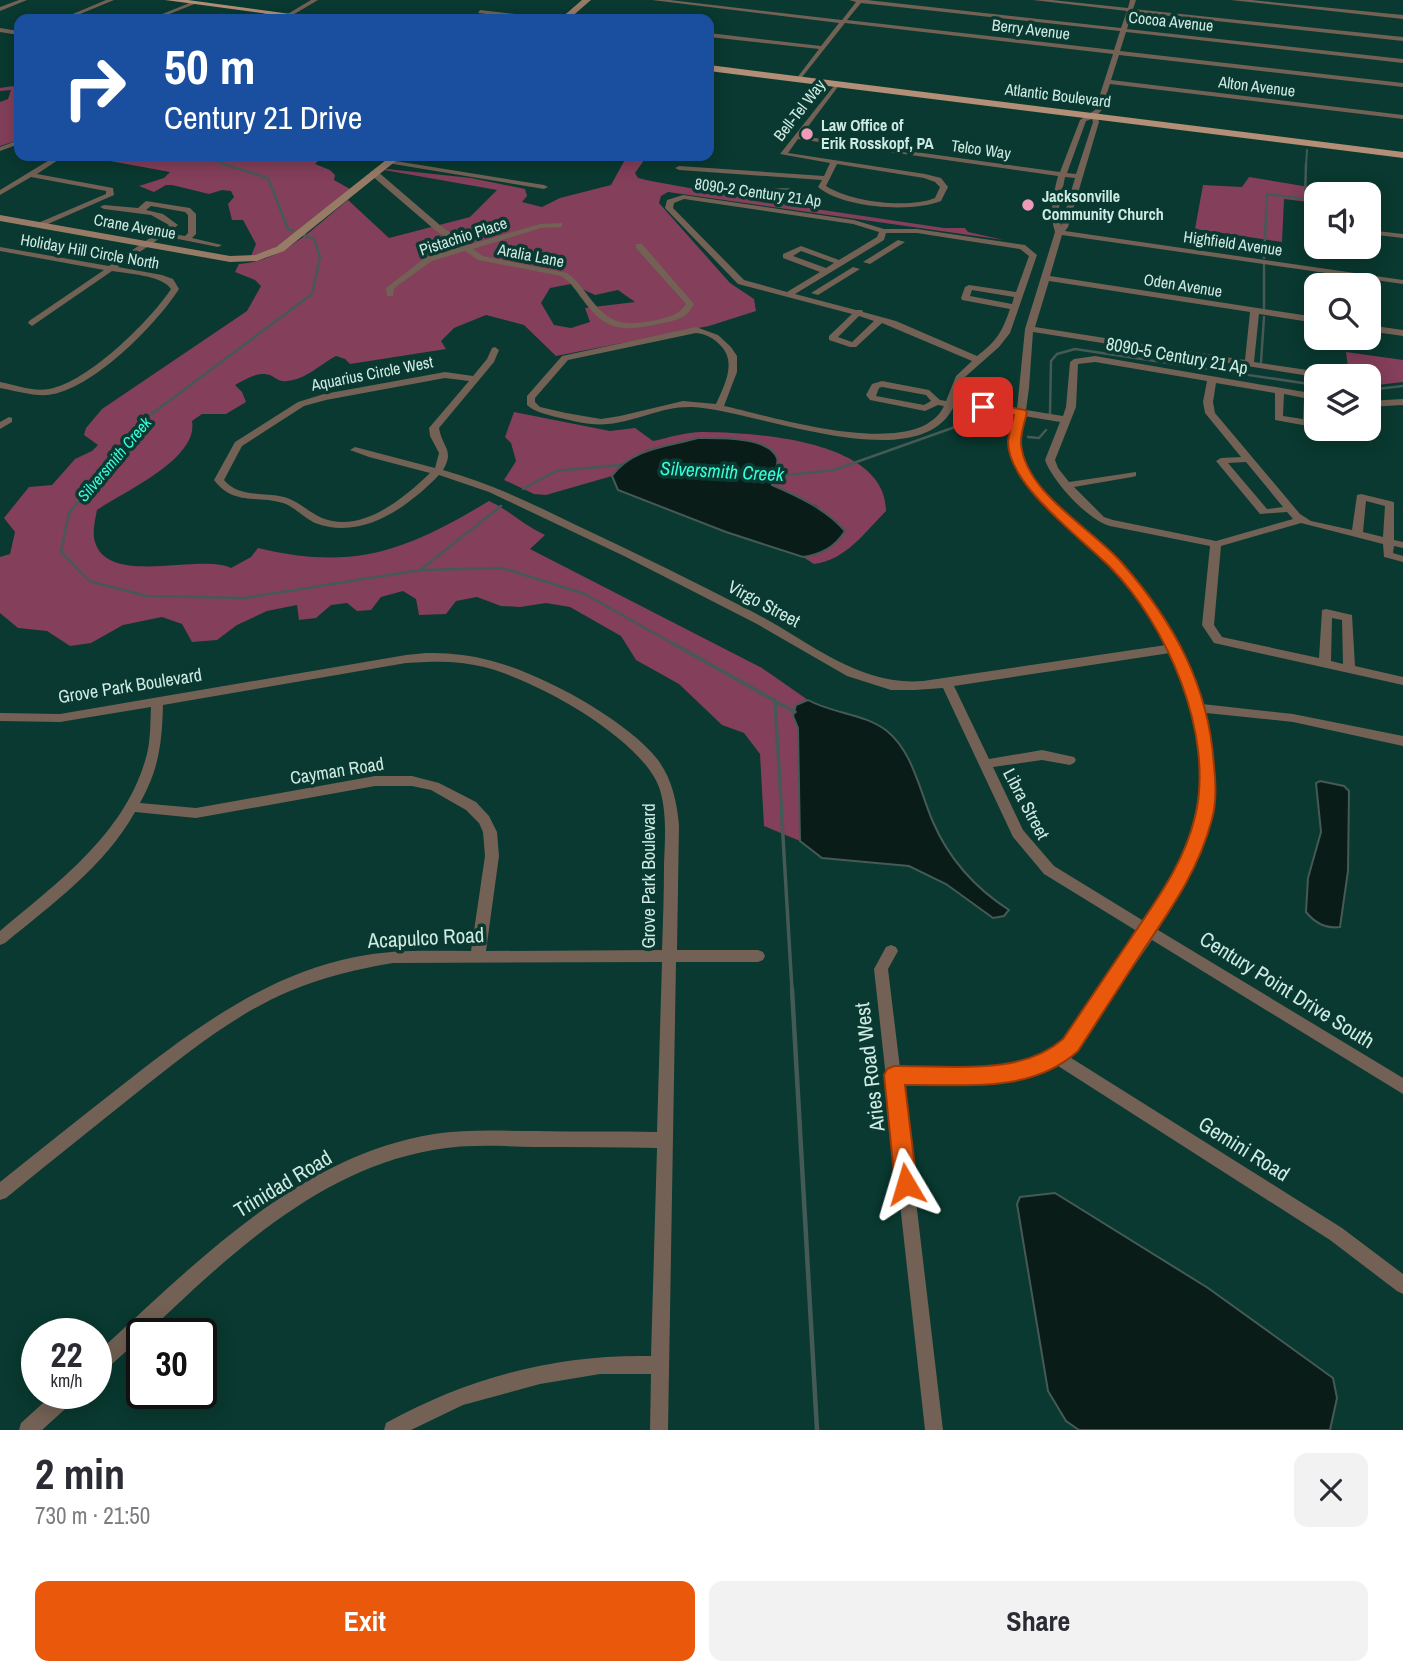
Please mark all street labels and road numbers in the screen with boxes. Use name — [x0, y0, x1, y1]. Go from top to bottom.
street label: Cocoa Avenue — [1128, 6, 1214, 36]
street label: Berry Avenue — [991, 13, 1071, 45]
street label: Alton Avenue — [1216, 70, 1297, 102]
street label: Bell-Tel Way — [768, 74, 830, 145]
street label: Atlantic Boulevard — [1003, 77, 1112, 112]
street label: Telco Way — [950, 134, 1013, 164]
street label: 8090-2 Century 21 Ap — [693, 172, 823, 212]
street label: Crane Avenue — [92, 208, 178, 244]
street label: Pistachio Place — [416, 211, 510, 261]
street label: Highfield Avenue — [1182, 225, 1284, 261]
street label: Holiday Hill Circle North — [19, 228, 161, 274]
street label: Aralia Lane — [495, 238, 566, 272]
street label: Oden Avenue — [1142, 268, 1224, 302]
street label: 8090-5 Century 21 Ap — [1104, 331, 1250, 380]
street label: Aquarius Circle West — [308, 350, 435, 396]
street label: Virgo Street — [724, 574, 805, 633]
street label: Grove Park Boulevard — [56, 662, 204, 709]
street label: Cayman Road — [288, 751, 385, 790]
street label: Libra Street — [997, 764, 1056, 844]
street label: Grove Park Boulevard — [636, 803, 661, 949]
street label: Acapulco Road — [366, 920, 485, 955]
street label: Century Point Drive South — [1194, 924, 1380, 1055]
street label: Aries Road West — [847, 1001, 892, 1134]
street label: Gemini Road — [1193, 1109, 1295, 1188]
street label: Trinidad Road — [228, 1143, 337, 1224]

